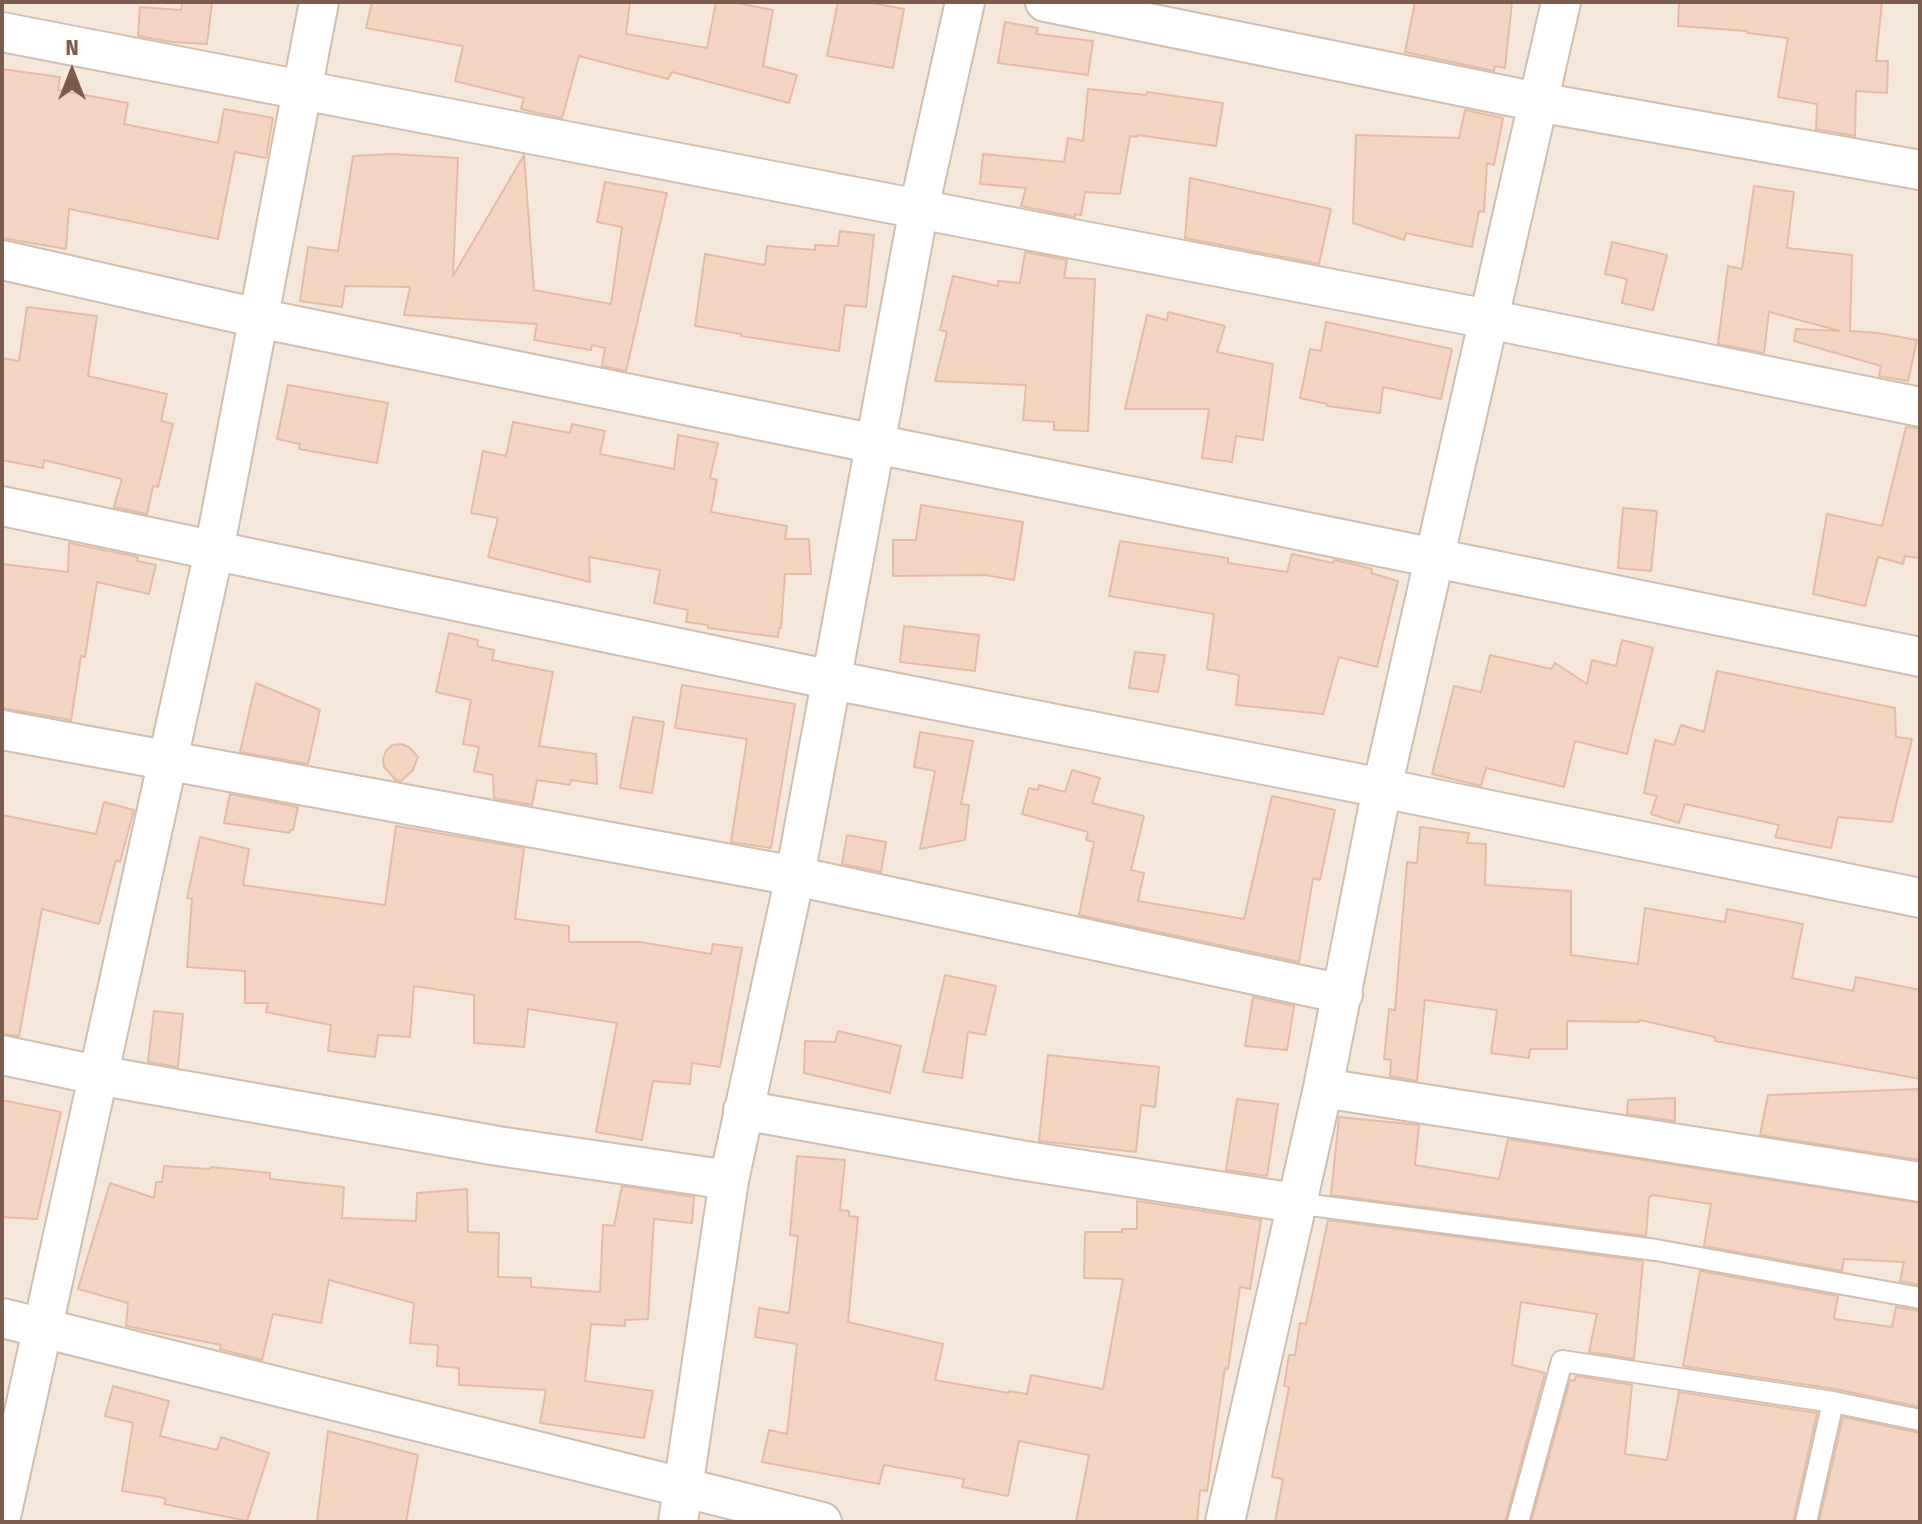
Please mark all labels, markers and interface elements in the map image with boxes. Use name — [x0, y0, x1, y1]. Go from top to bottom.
north arrow — [32, 32, 112, 112]
text: N — [65, 34, 79, 61]

